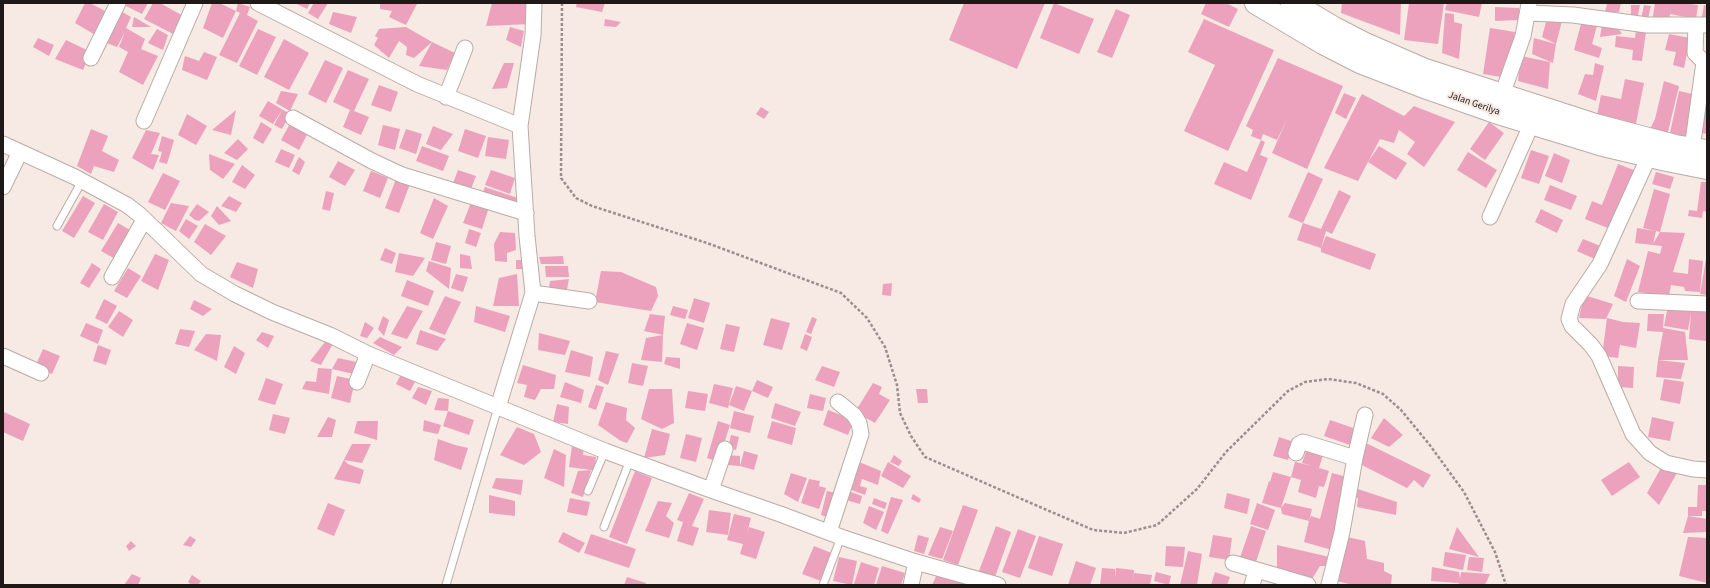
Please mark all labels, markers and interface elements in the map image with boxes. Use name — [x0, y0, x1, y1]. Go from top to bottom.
street label: Jalan Gerilya — [1447, 90, 1501, 118]

